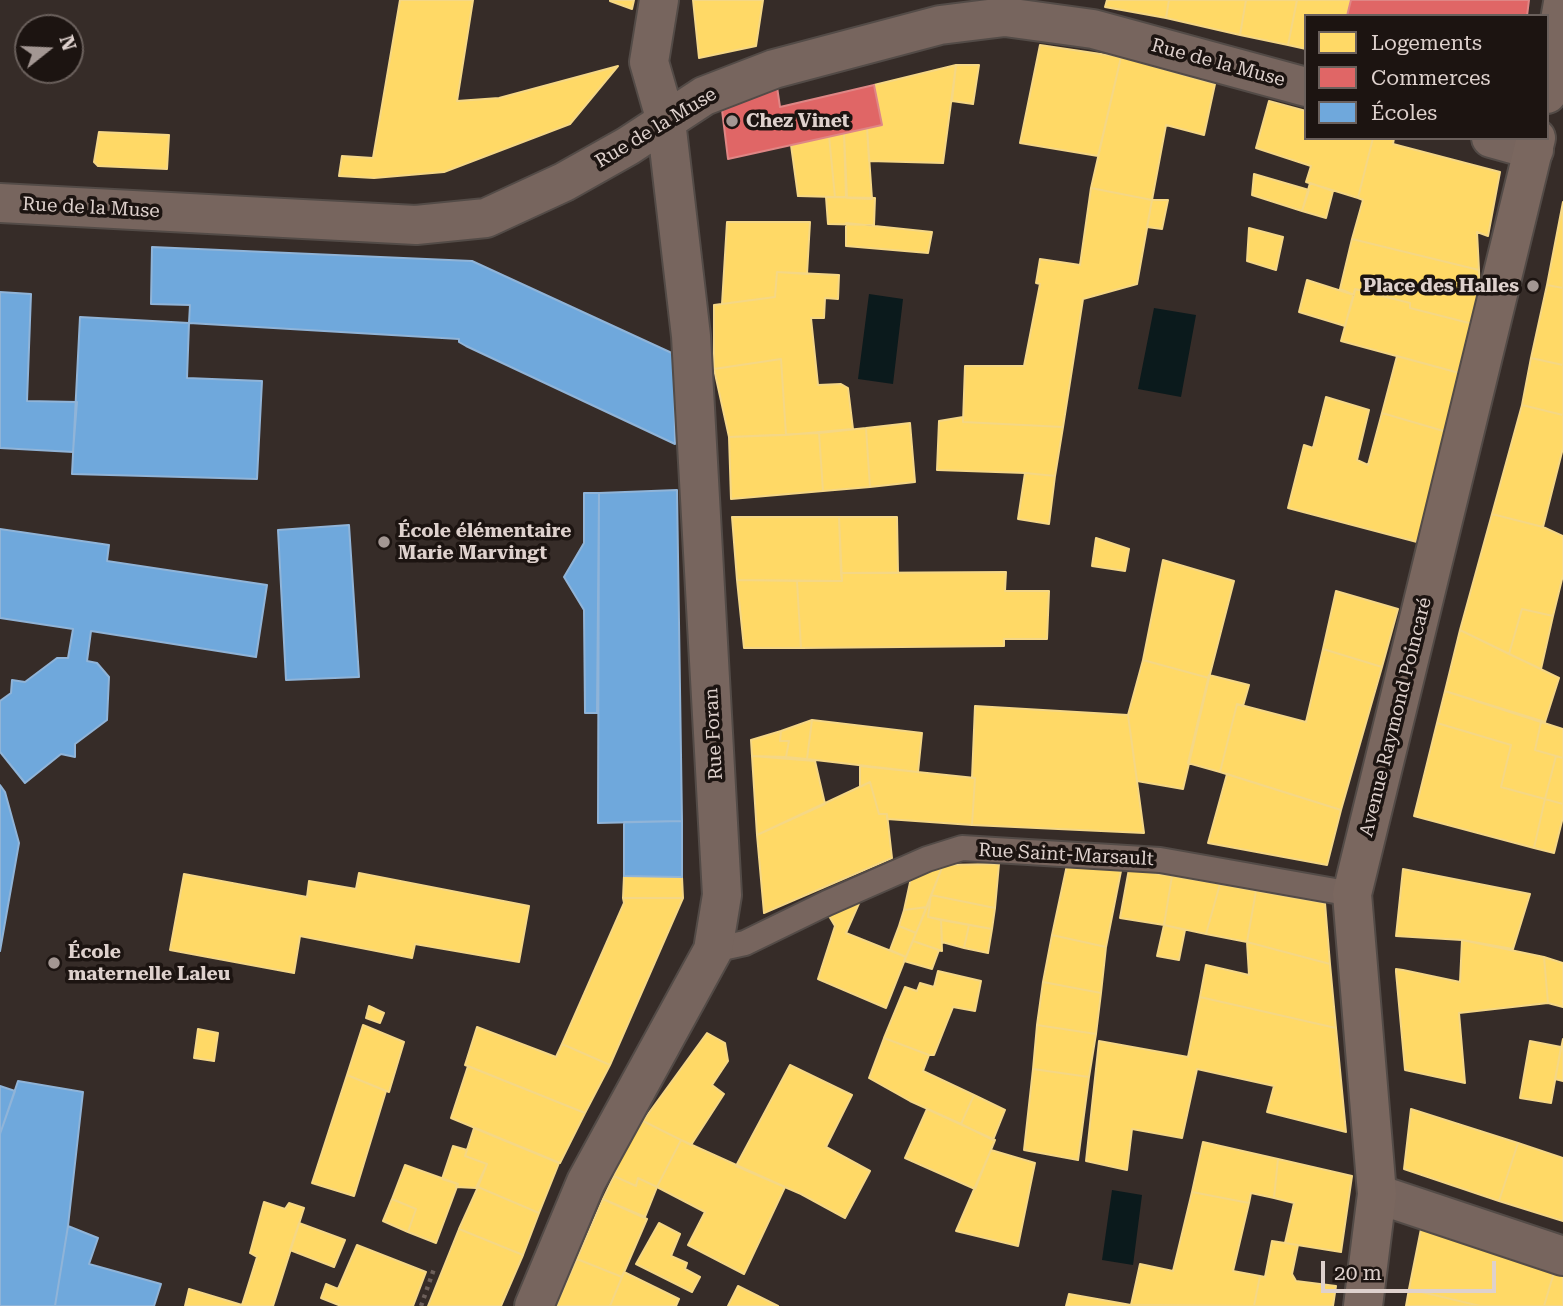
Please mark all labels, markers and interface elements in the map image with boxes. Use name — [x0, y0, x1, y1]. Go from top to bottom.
north arrow — [14, 14, 84, 84]
legend — [1304, 14, 1549, 140]
text: Logements — [1371, 31, 1482, 55]
text: N — [54, 32, 81, 53]
street label: Rue de la Muse — [1149, 34, 1287, 92]
text: Commerces — [1371, 66, 1491, 90]
street label: Rue de la Muse — [591, 83, 721, 173]
text: Écoles — [1371, 101, 1437, 125]
place label: Chez Vinet — [746, 110, 850, 132]
marker: Chez Vinet — [724, 113, 740, 129]
street label: Rue de la Muse — [22, 193, 160, 223]
place label: Place des Halles — [1363, 275, 1519, 297]
marker: Place des Halles — [1525, 278, 1541, 294]
place label: École élémentaire Marie Marvingt — [398, 520, 571, 564]
marker: École élémentaire Marie Marvingt — [376, 534, 392, 550]
street label: Avenue Raymond Poincaré — [1355, 595, 1437, 839]
street label: Rue Foran — [700, 687, 728, 781]
street label: Rue Saint-Marsault — [978, 839, 1154, 871]
place label: École maternelle Laleu — [68, 941, 230, 985]
marker: École maternelle Laleu — [46, 955, 62, 971]
scale bar — [1325, 1246, 1500, 1290]
text: 20 m — [1334, 1261, 1382, 1285]

